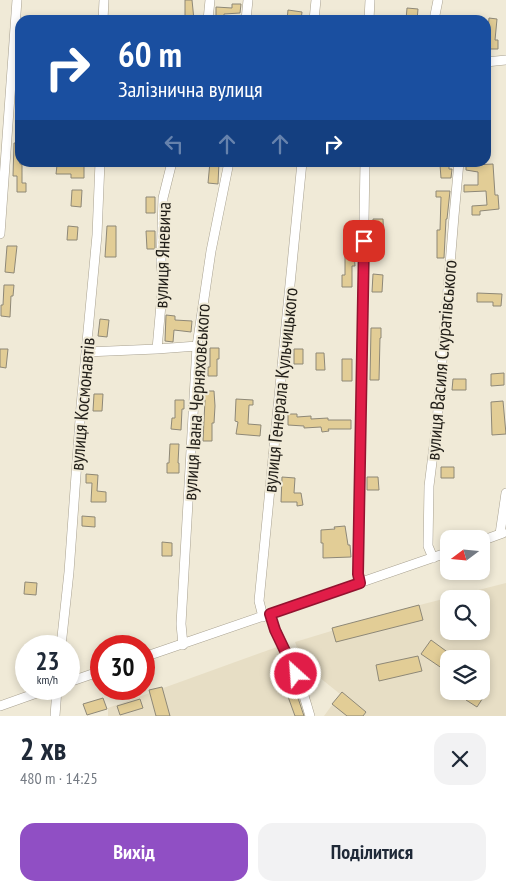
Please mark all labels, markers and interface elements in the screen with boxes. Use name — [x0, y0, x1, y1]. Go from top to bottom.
text: 60 m — [118, 31, 182, 77]
icon: right — [35, 35, 100, 100]
text: Залізнична вулиця — [118, 75, 262, 103]
icon: left — [160, 130, 188, 158]
icon: ahead — [213, 130, 241, 158]
icon: ahead — [266, 130, 294, 158]
icon: right — [319, 130, 347, 158]
street label: вулиця Яневича — [148, 201, 176, 309]
pin — [343, 220, 385, 262]
icon: arrive — [350, 227, 378, 255]
street label: вулиця Василя Скуратівського — [420, 259, 462, 461]
street label: вулиця Генерала Кульчицького — [257, 286, 303, 494]
street label: вулиця Івана Черняховського — [177, 303, 215, 501]
street label: вулиця Космонавтів — [64, 337, 100, 471]
north arrow — [440, 530, 490, 580]
map controls — [440, 530, 490, 700]
button: search — [440, 590, 490, 640]
speed limit sign: 30 — [90, 635, 155, 700]
text: 23 — [36, 645, 59, 677]
position arrow — [269, 647, 321, 699]
button: layers — [440, 650, 490, 700]
text: km/h — [37, 672, 58, 687]
text: 2 хв — [20, 729, 66, 768]
button: close — [434, 733, 486, 785]
text: 480 m · 14:25 — [20, 768, 98, 788]
button: Вихід — [20, 823, 248, 881]
button: Поділитися — [258, 823, 486, 881]

